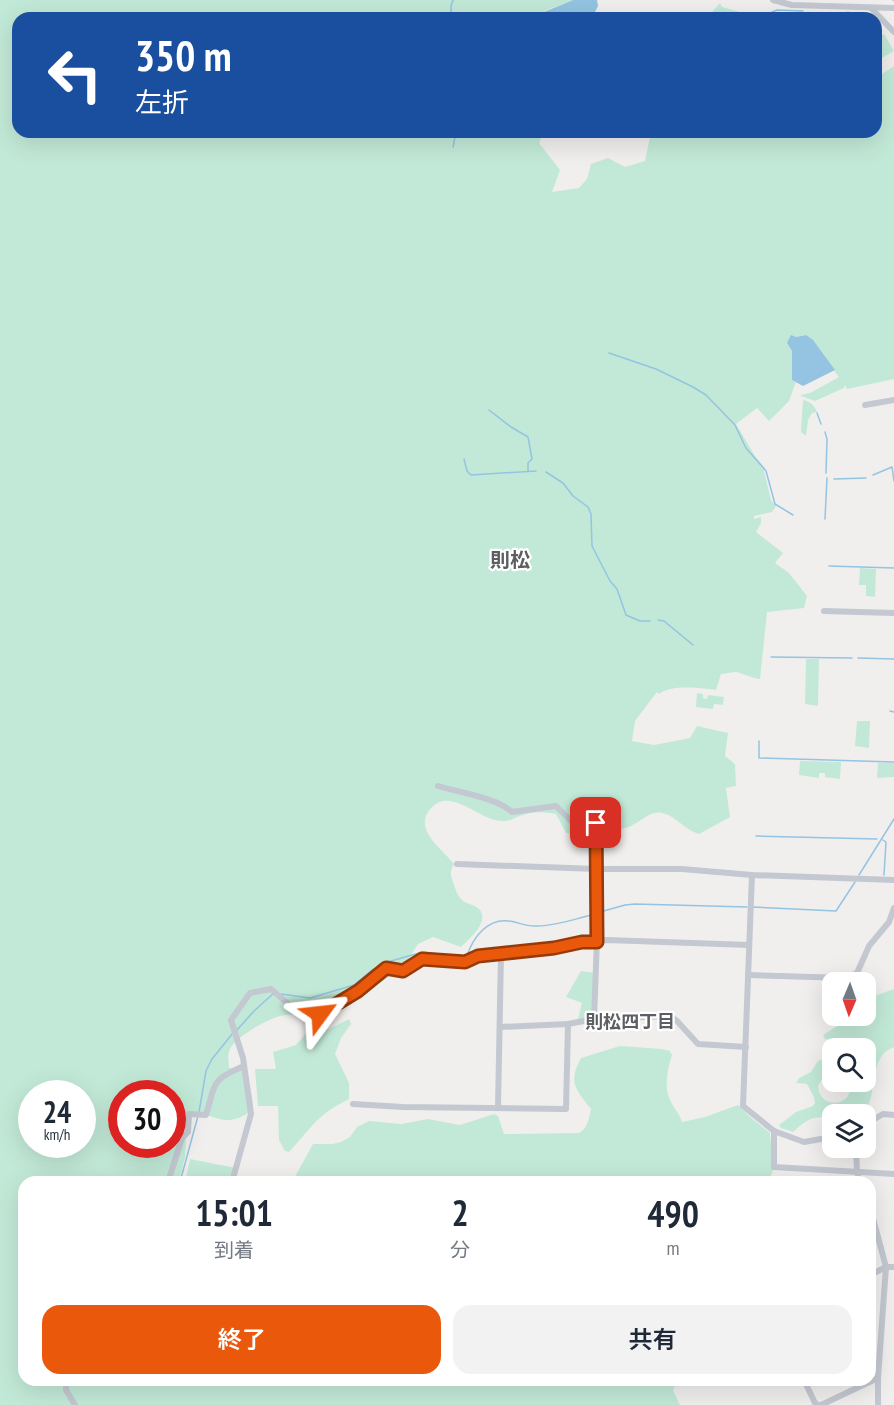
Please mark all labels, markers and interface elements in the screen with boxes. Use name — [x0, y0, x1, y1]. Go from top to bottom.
text: 350 m — [135, 28, 232, 83]
icon: left — [36, 36, 114, 114]
text: 左折 — [135, 85, 189, 119]
district label: 則松 — [490, 547, 530, 573]
pin — [570, 797, 621, 848]
icon: arrive — [579, 806, 612, 839]
north arrow — [822, 972, 876, 1026]
map controls — [822, 972, 876, 1158]
position arrow — [288, 982, 352, 1046]
district label: 則松四丁目 — [585, 1010, 675, 1033]
button: search — [822, 1038, 876, 1092]
speed limit sign: 30 — [108, 1080, 186, 1158]
text: 24 — [43, 1092, 71, 1131]
button: layers — [822, 1104, 876, 1158]
text: km/h — [44, 1125, 70, 1144]
text: 15:01 — [195, 1189, 273, 1236]
text: 2 — [452, 1189, 469, 1236]
text: 490 — [647, 1190, 699, 1237]
text: m — [667, 1235, 680, 1261]
text: 到着 — [214, 1237, 254, 1263]
text: 分 — [450, 1237, 470, 1263]
button: 終了 — [42, 1305, 441, 1374]
button: 共有 — [453, 1305, 852, 1374]

